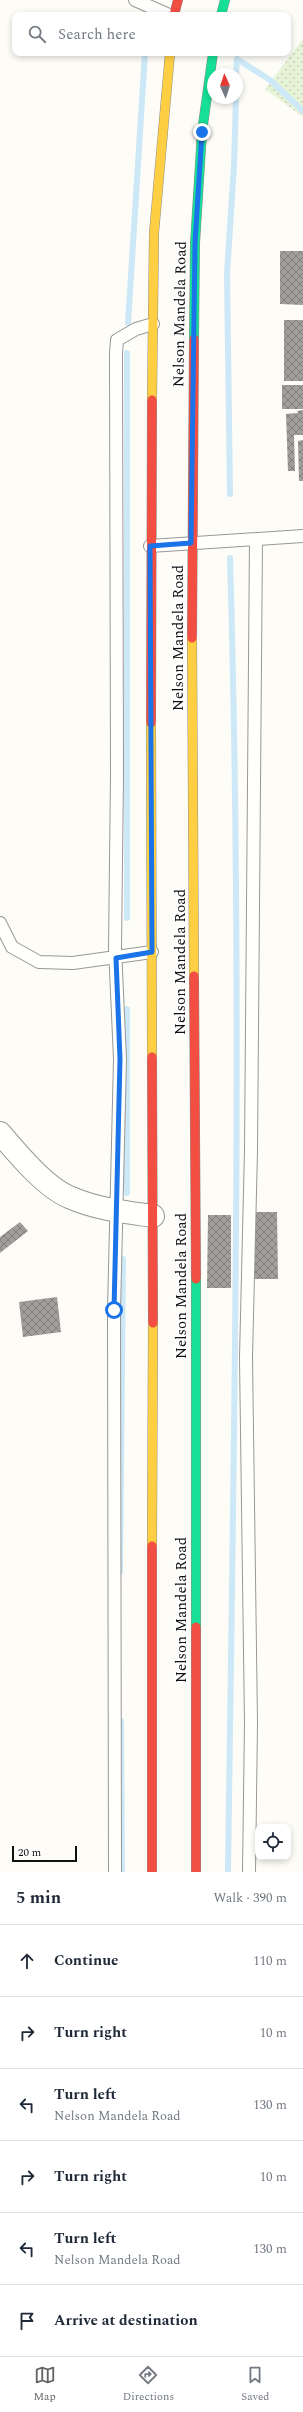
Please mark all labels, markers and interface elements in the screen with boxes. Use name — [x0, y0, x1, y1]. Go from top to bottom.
search box — [12, 12, 291, 56]
icon: search — [26, 23, 48, 45]
text: Search here — [58, 23, 136, 46]
north arrow — [207, 68, 243, 104]
route end — [193, 123, 211, 141]
street label: Nelson Mandela Road — [167, 241, 193, 387]
street label: Nelson Mandela Road — [167, 565, 190, 711]
street label: Nelson Mandela Road — [169, 889, 192, 1035]
street label: Nelson Mandela Road — [170, 1213, 193, 1359]
route start — [105, 1301, 123, 1319]
street label: Nelson Mandela Road — [170, 1537, 193, 1683]
map controls — [255, 1824, 291, 1860]
button: locate — [255, 1824, 291, 1860]
scale bar — [12, 1844, 77, 1863]
text: 20 m — [18, 1844, 41, 1861]
text: 5 min — [16, 1885, 61, 1911]
text: Walk · 390 m — [213, 1888, 287, 1908]
text: Continue — [54, 1949, 119, 1972]
icon: ahead — [16, 1950, 38, 1972]
text: 110 m — [253, 1951, 287, 1971]
text: Turn right — [54, 2021, 127, 2044]
icon: right — [16, 2022, 38, 2044]
text: 10 m — [260, 2023, 287, 2043]
text: Turn left — [54, 2083, 116, 2106]
icon: left — [16, 2094, 38, 2116]
text: 130 m — [253, 2095, 287, 2115]
text: Nelson Mandela Road — [54, 2106, 181, 2126]
text: Turn right — [54, 2165, 127, 2188]
icon: right — [16, 2166, 38, 2188]
text: 10 m — [260, 2167, 287, 2187]
text: Turn left — [54, 2227, 116, 2250]
icon: left — [16, 2238, 38, 2260]
text: 130 m — [253, 2239, 287, 2259]
text: Nelson Mandela Road — [54, 2250, 181, 2270]
text: Arrive at destination — [54, 2309, 198, 2332]
icon: arrive — [16, 2310, 38, 2332]
tab: Map — [34, 2364, 56, 2405]
tab: Directions — [123, 2364, 174, 2405]
tab: Saved — [241, 2364, 269, 2405]

